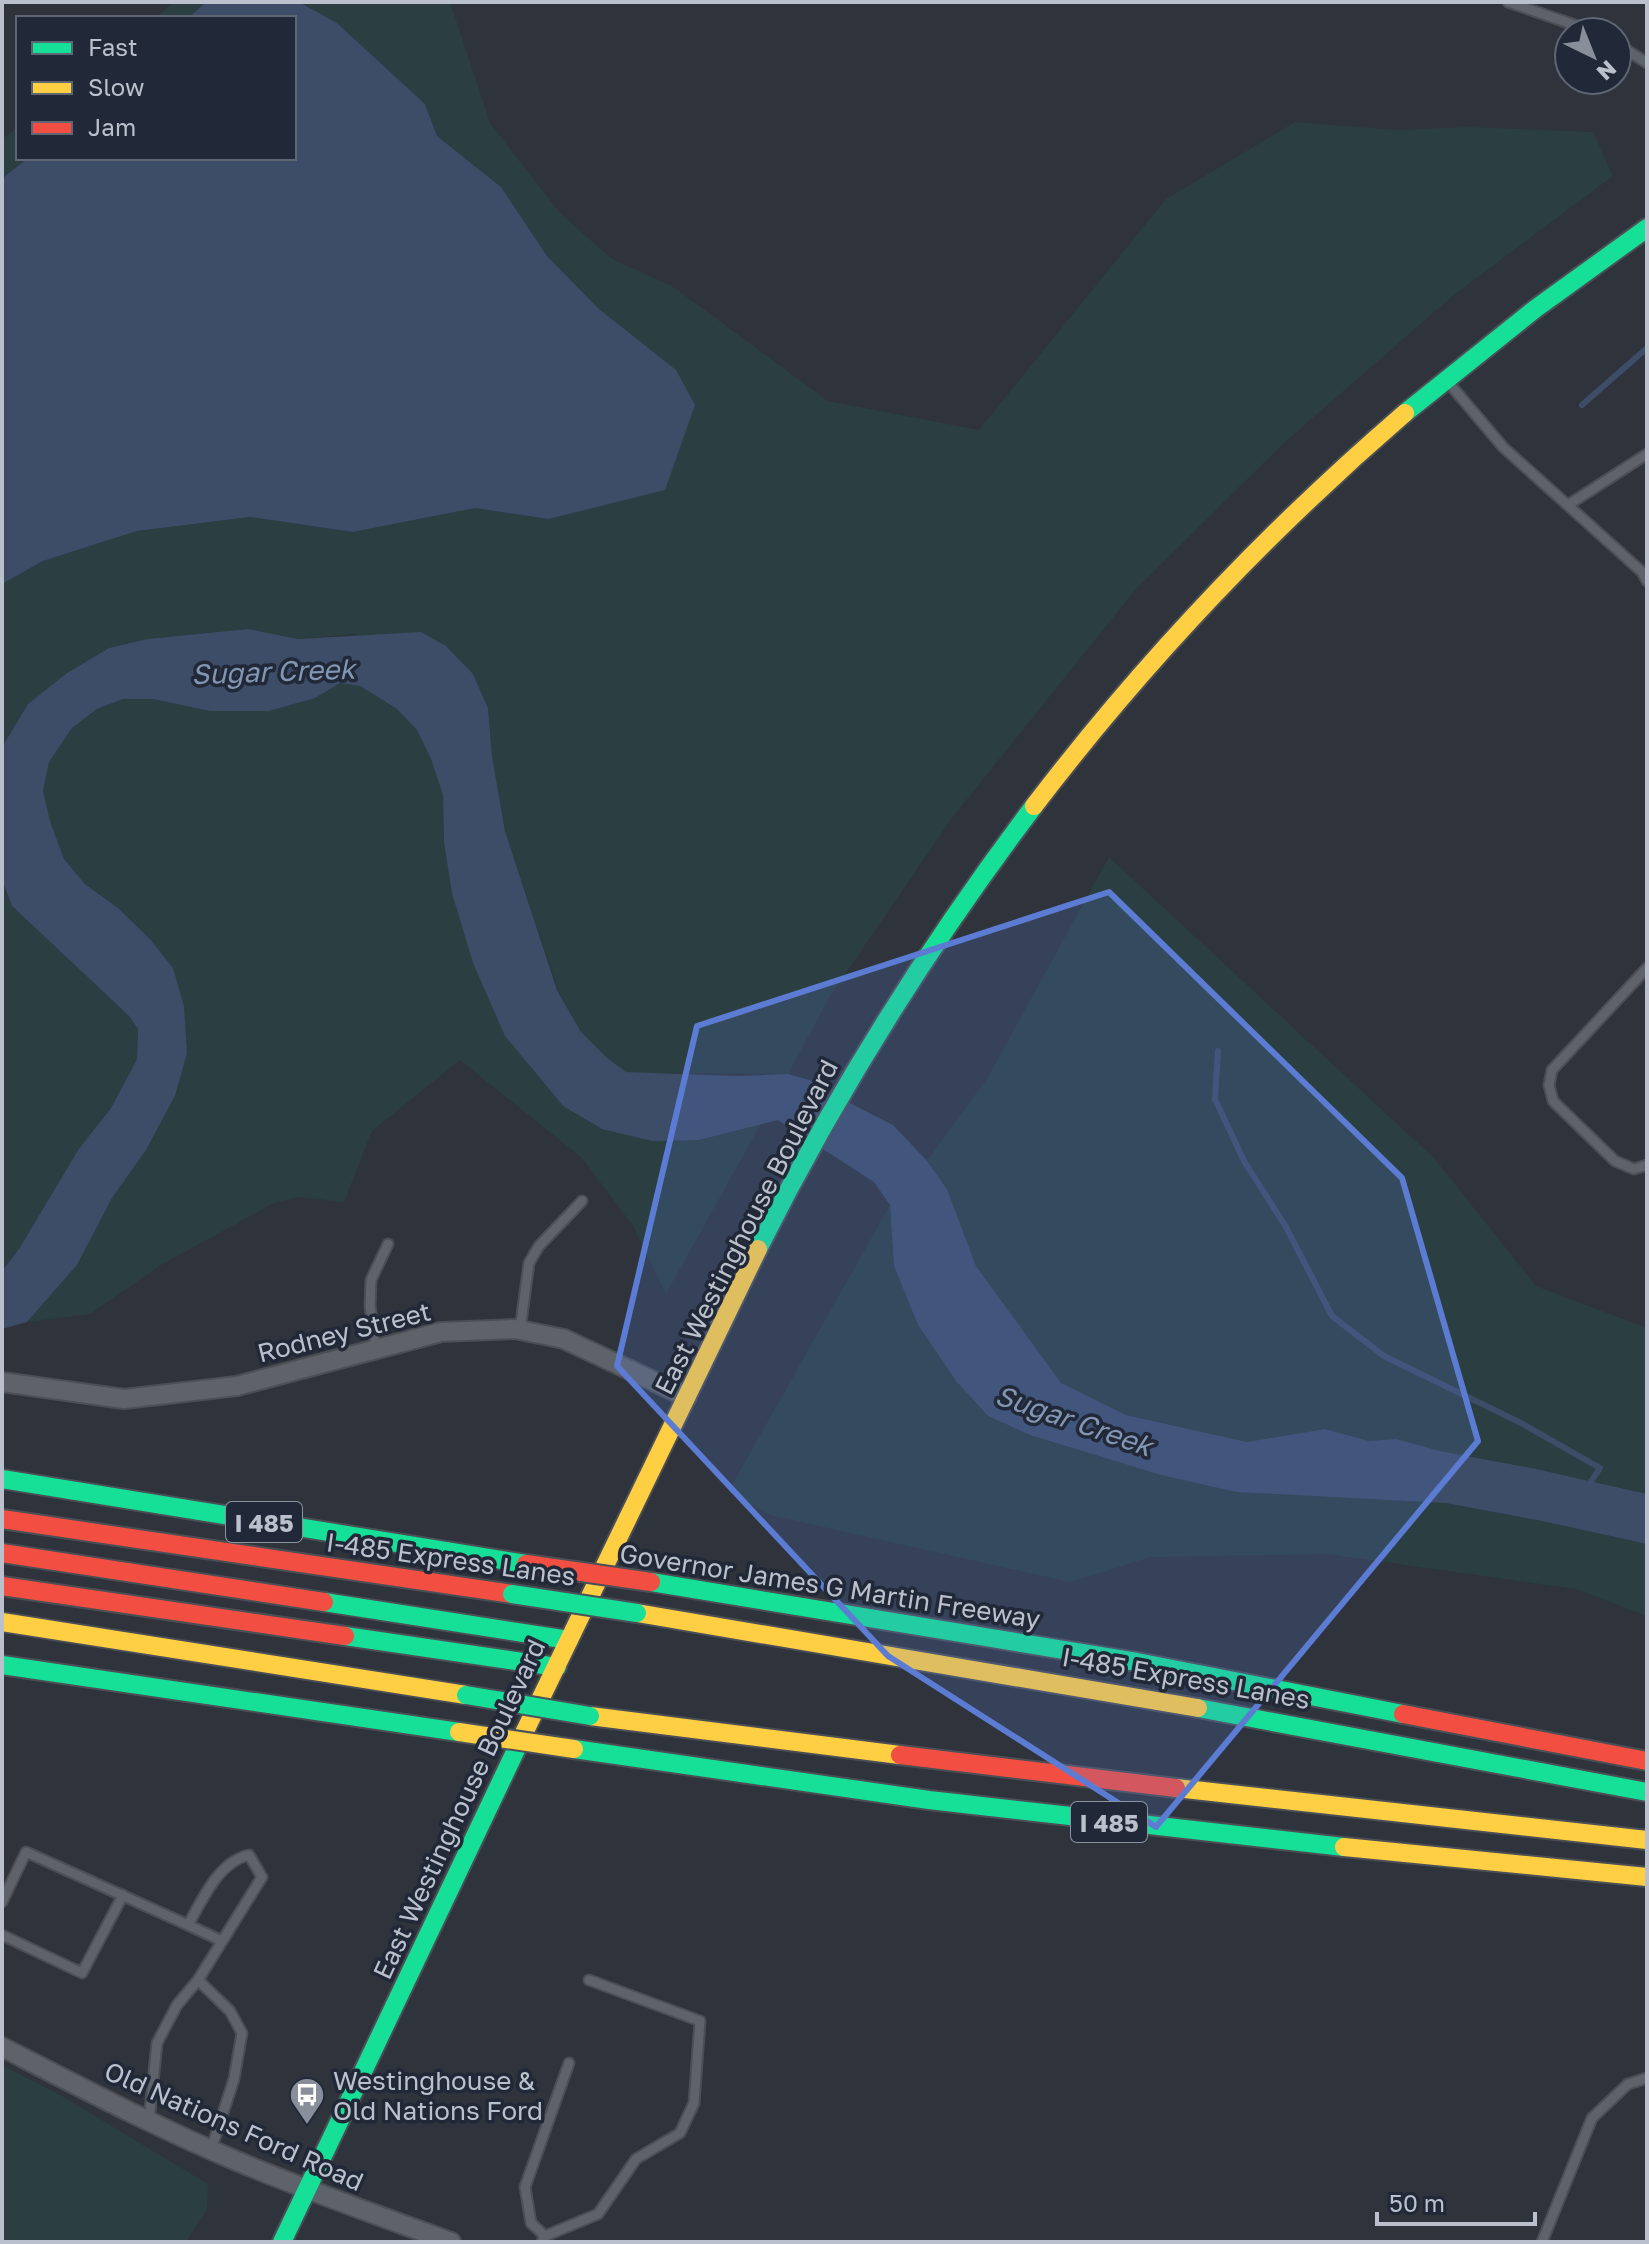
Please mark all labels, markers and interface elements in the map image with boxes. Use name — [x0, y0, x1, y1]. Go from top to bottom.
legend — [16, 16, 296, 160]
north arrow — [1553, 16, 1633, 96]
text: Fast — [88, 32, 138, 61]
text: N — [1592, 55, 1622, 87]
text: Slow — [88, 72, 144, 101]
text: Jam — [88, 112, 136, 141]
water label: Sugar Creek — [191, 652, 359, 690]
street label: East Westinghouse Boulevard — [648, 1054, 844, 1400]
street label: Rodney Street — [254, 1295, 434, 1369]
water label: Sugar Creek — [991, 1378, 1160, 1463]
road number: I 485 — [226, 1502, 302, 1542]
street label: I-485 Express Lanes — [324, 1526, 578, 1592]
street label: Governor James G Martin Freeway — [618, 1537, 1043, 1635]
street label: East Westinghouse Boulevard — [366, 1634, 552, 1984]
street label: I-485 Express Lanes — [1060, 1641, 1312, 1715]
road number: I 485 — [1071, 1802, 1147, 1842]
street label: Old Nations Ford Road — [100, 2055, 368, 2197]
place label: Westinghouse & Old Nations Ford — [333, 2065, 543, 2126]
bus stop icon: Westinghouse & Old Nations Ford — [288, 2076, 326, 2126]
scale bar — [1377, 2176, 1535, 2226]
text: 50 m — [1389, 2188, 1445, 2217]

